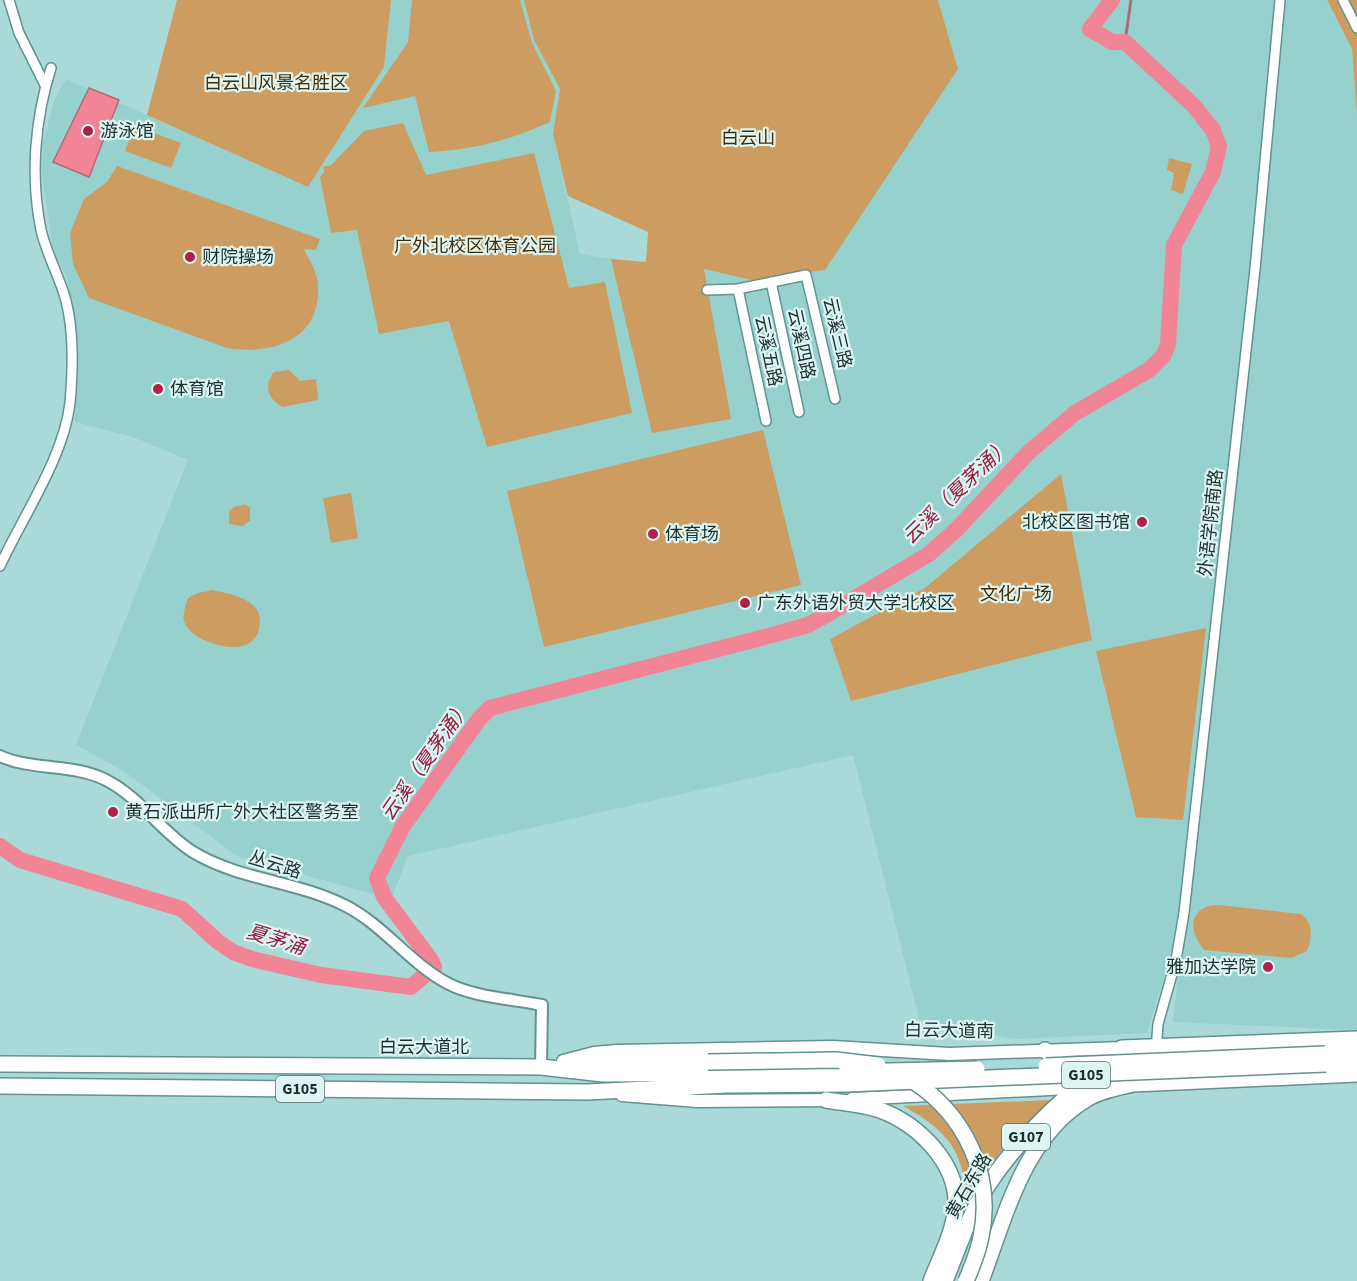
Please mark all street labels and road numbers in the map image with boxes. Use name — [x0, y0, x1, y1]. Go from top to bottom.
street label: 云溪三路 — [817, 295, 857, 371]
street label: 云溪四路 — [781, 306, 821, 382]
street label: 云溪五路 — [748, 313, 788, 389]
street label: 外语学院南路 — [1193, 468, 1229, 578]
street label: 丛云路 — [246, 845, 304, 885]
street label: 白云大道南 — [904, 1018, 994, 1044]
street label: 白云大道北 — [379, 1035, 469, 1060]
road number: G105 — [1062, 1062, 1110, 1088]
road number: G105 — [276, 1076, 324, 1102]
road number: G107 — [1002, 1124, 1050, 1150]
street label: 黄石东路 — [940, 1149, 998, 1223]

